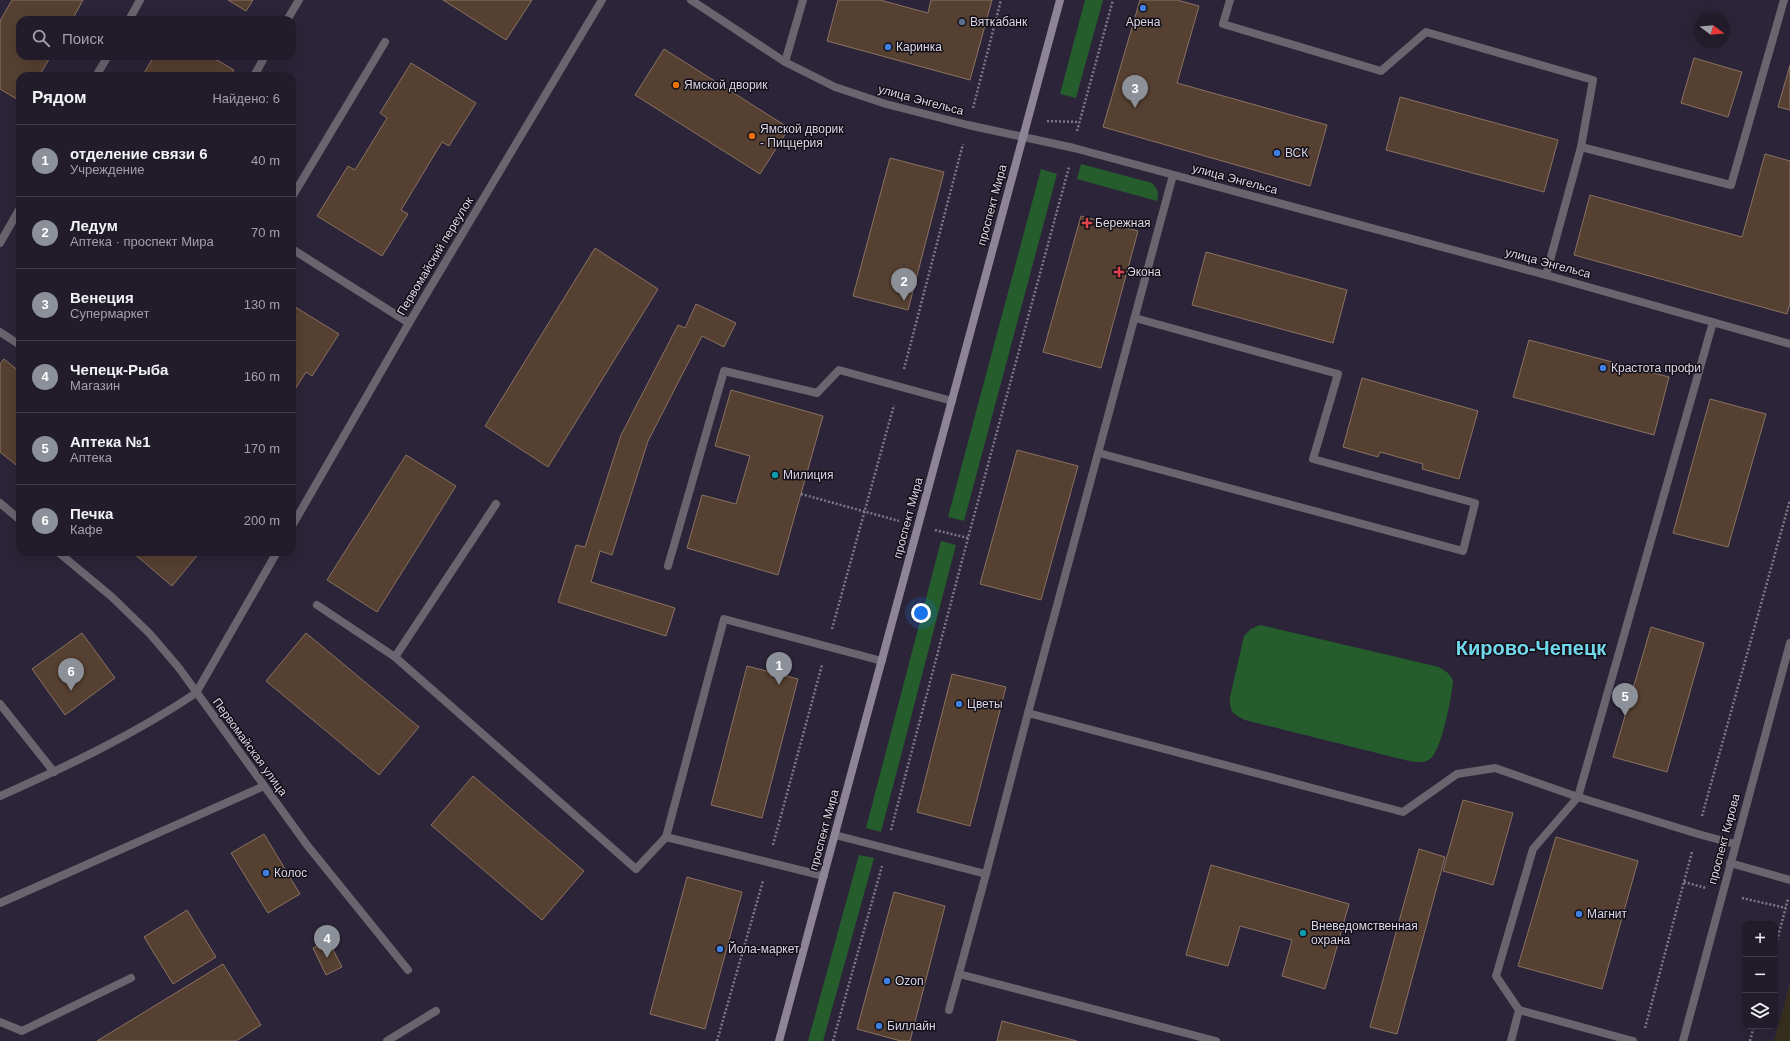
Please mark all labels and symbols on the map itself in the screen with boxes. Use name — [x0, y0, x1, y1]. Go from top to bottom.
marker: Арена — [1138, 3, 1148, 13]
north arrow — [1694, 12, 1730, 48]
place label: Вяткабанк — [970, 15, 1028, 29]
place label: Арена — [1126, 15, 1161, 29]
marker: Вяткабанк — [957, 17, 967, 27]
place label: Каринка — [896, 40, 942, 54]
marker: Каринка — [883, 42, 893, 52]
pin: 3 — [1122, 75, 1148, 108]
place label: Ямской дворик — [684, 78, 768, 92]
marker: Ямской дворик — [671, 80, 681, 90]
street label: улица Энгельса — [877, 82, 966, 118]
place label: Ямской дворик - Пиццерия — [760, 122, 844, 150]
marker: Ямской дворик - Пиццерия — [747, 131, 757, 141]
place label: ВСК — [1285, 146, 1308, 160]
marker: ВСК — [1272, 148, 1282, 158]
street label: улица Энгельса — [1191, 161, 1280, 197]
street label: проспект Мира — [974, 163, 1010, 247]
street label: Первомайский переулок — [394, 194, 476, 318]
place label: Бережная — [1095, 216, 1151, 230]
marker: Бережная — [1082, 218, 1092, 228]
street label: улица Энгельса — [1504, 245, 1593, 281]
place label: Экона — [1127, 265, 1161, 279]
marker: Экона — [1114, 267, 1124, 277]
pin: 2 — [891, 268, 917, 301]
place label: Крастота профи — [1611, 361, 1701, 375]
marker: Крастота профи — [1598, 363, 1608, 373]
place label: Милиция — [783, 468, 833, 482]
marker: Милиция — [770, 470, 780, 480]
street label: проспект Мира — [890, 476, 926, 560]
your location — [911, 603, 931, 623]
district label: Кирово-Чепецк — [1456, 637, 1607, 659]
pin: 1 — [766, 652, 792, 685]
pin: 6 — [58, 658, 84, 691]
pin: 5 — [1612, 683, 1638, 716]
street label: Первомайская улица — [210, 695, 290, 799]
place label: Цветы — [967, 697, 1003, 711]
marker: Цветы — [954, 699, 964, 709]
street label: проспект Мира — [806, 788, 842, 872]
street label: проспект Кирова — [1705, 792, 1743, 886]
place label: Колос — [274, 866, 307, 880]
marker: Колос — [261, 868, 271, 878]
place label: Магнит — [1587, 907, 1628, 921]
marker: Магнит — [1574, 909, 1584, 919]
place label: Вневедомственная охрана — [1311, 919, 1418, 947]
pin: 4 — [314, 925, 340, 958]
marker: Вневедомственная охрана — [1298, 928, 1308, 938]
place label: Йола-маркет — [728, 941, 800, 956]
marker: Йола-маркет — [715, 944, 725, 954]
place label: Ozon — [895, 974, 924, 988]
marker: Ozon — [882, 976, 892, 986]
place label: Биллайн — [887, 1019, 936, 1033]
marker: Биллайн — [874, 1021, 884, 1031]

